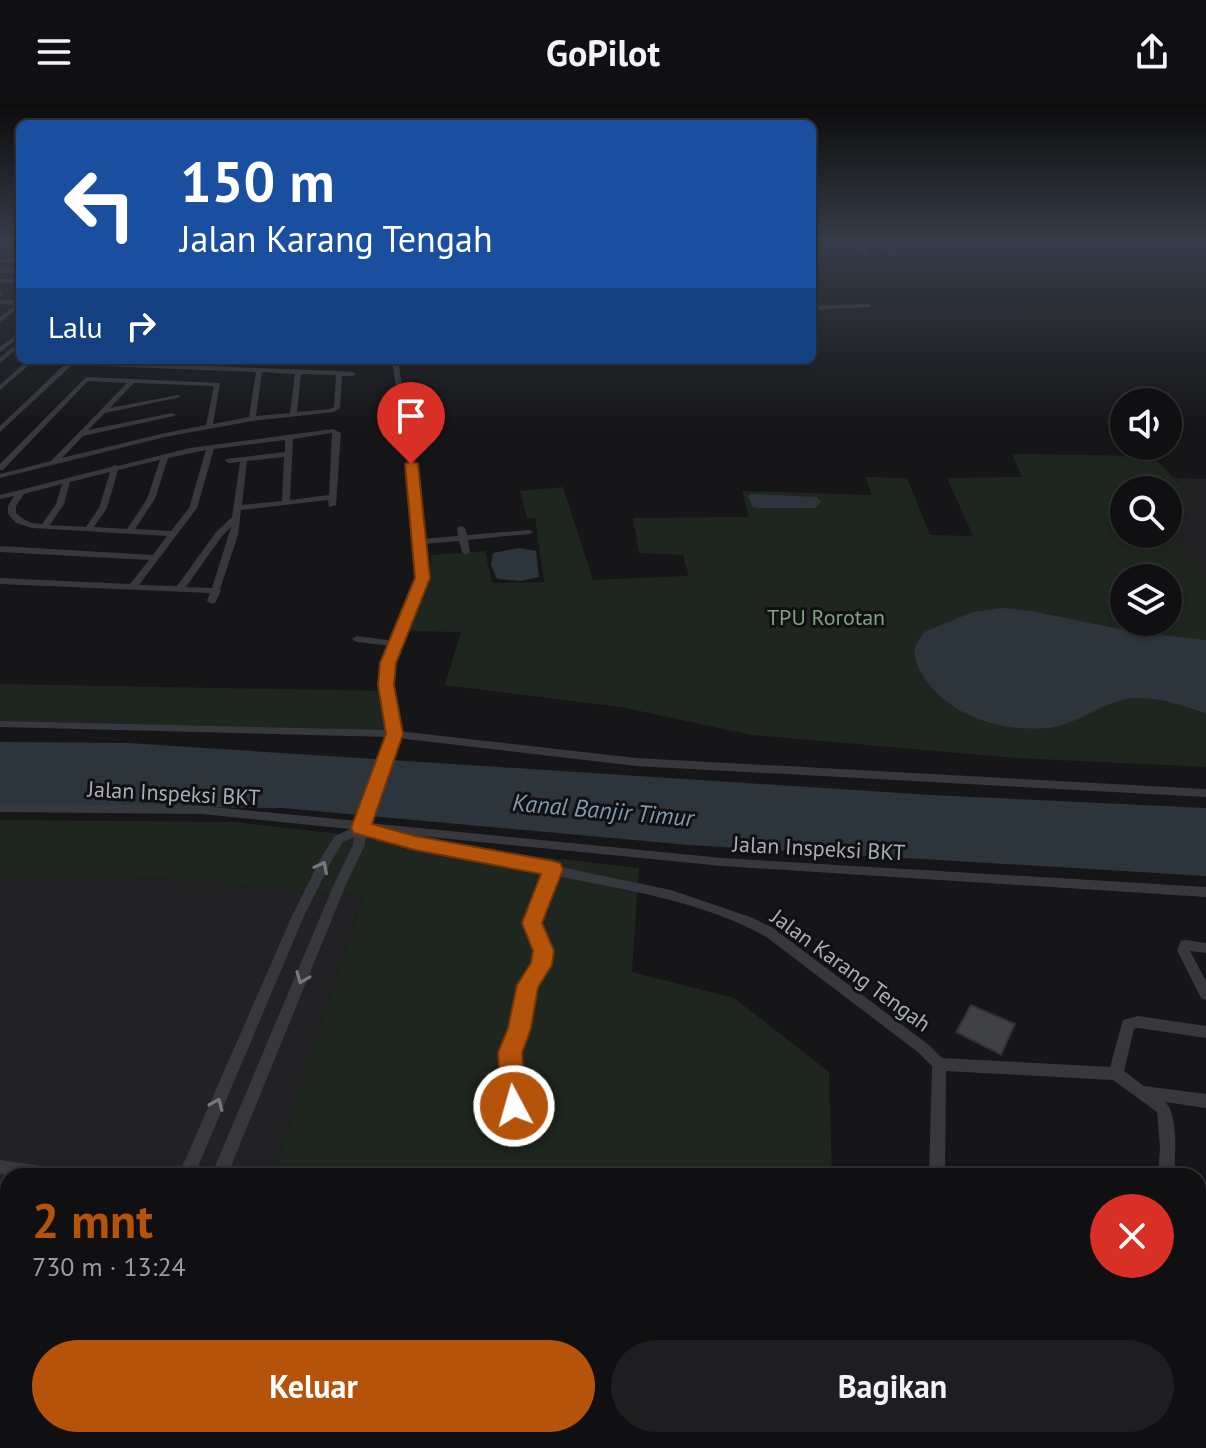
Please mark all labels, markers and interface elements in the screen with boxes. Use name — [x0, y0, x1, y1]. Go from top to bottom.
text: GoPilot — [546, 29, 660, 76]
icon: menu — [32, 30, 76, 74]
icon: share — [1130, 30, 1174, 74]
text: 150 m — [180, 145, 335, 217]
icon: left — [48, 152, 152, 256]
text: Jalan Karang Tengah — [180, 215, 493, 262]
icon: right — [119, 304, 163, 348]
text: Lalu — [48, 307, 103, 346]
pin — [377, 382, 445, 464]
map controls — [1110, 388, 1182, 636]
button: sound — [1110, 388, 1182, 460]
icon: arrive — [389, 394, 433, 438]
button: search — [1110, 476, 1182, 548]
button: layers — [1110, 564, 1182, 636]
park label: TPU Rorotan — [767, 603, 885, 631]
street label: Jalan Inspeksi BKT — [86, 774, 261, 811]
water label: Kanal Banjir Timur — [511, 787, 697, 834]
street label: Jalan Inspeksi BKT — [731, 829, 906, 866]
one-way arrow — [313, 860, 328, 875]
street label: Jalan Karang Tengah — [765, 902, 937, 1037]
one-way arrow — [296, 970, 312, 984]
position arrow — [472, 1064, 556, 1148]
one-way arrow — [207, 1098, 223, 1113]
text: 2 mnt — [32, 1189, 153, 1251]
button: close — [1090, 1194, 1174, 1278]
text: 730 m · 13:24 — [32, 1250, 186, 1283]
button: Keluar — [32, 1340, 595, 1432]
button: Bagikan — [611, 1340, 1174, 1432]

